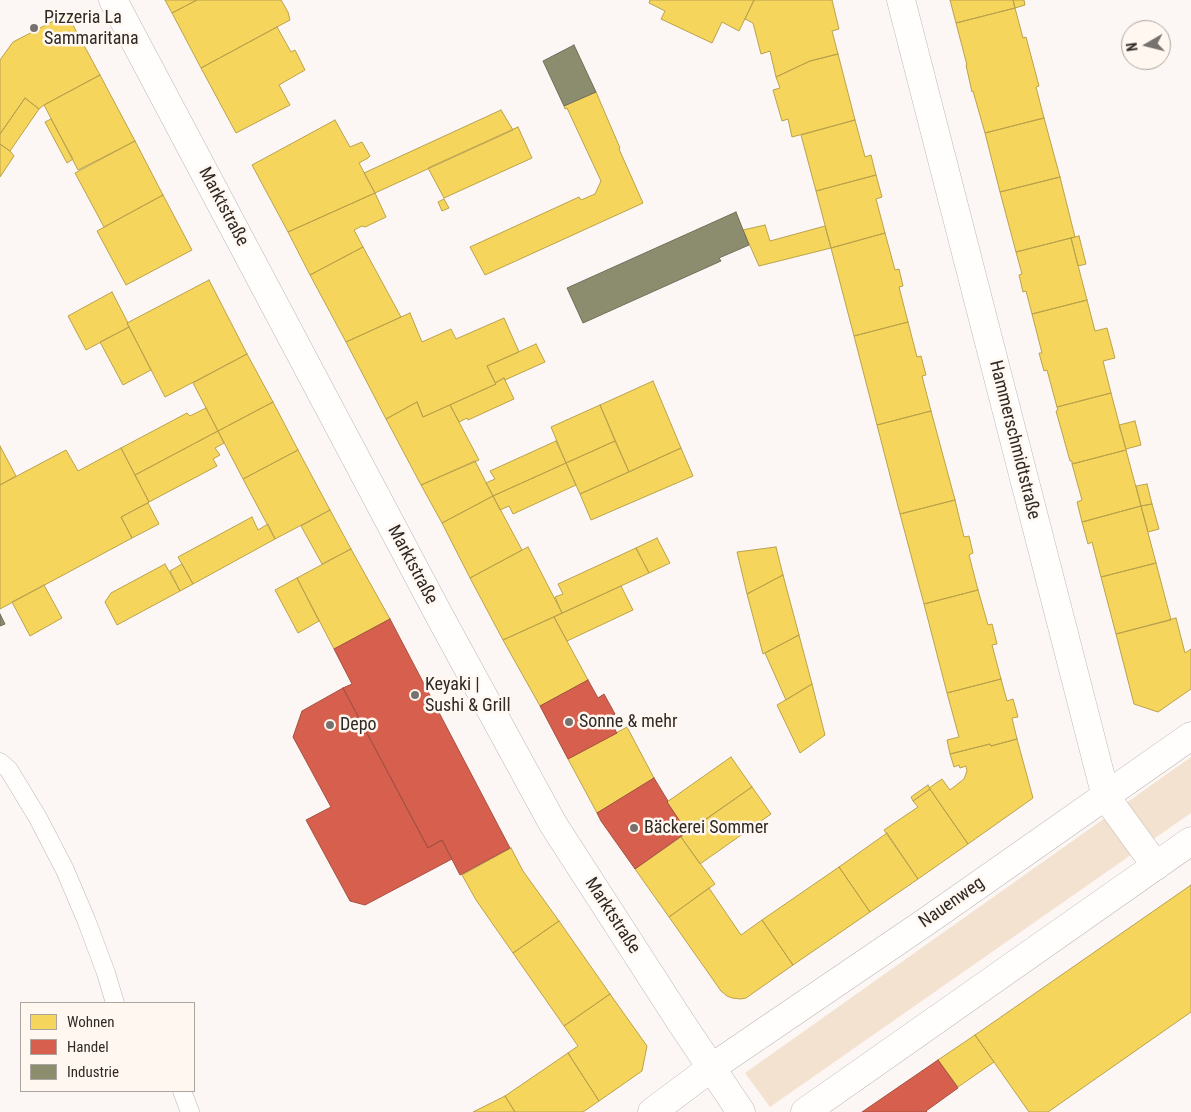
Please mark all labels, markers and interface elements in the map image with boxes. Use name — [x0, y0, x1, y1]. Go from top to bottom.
place label: Pizzeria La Sammaritana — [44, 7, 139, 50]
north arrow — [1121, 20, 1171, 70]
marker: Pizzeria La Sammaritana — [28, 22, 40, 34]
text: N — [1124, 42, 1141, 52]
street label: Marktstraße — [193, 164, 253, 250]
street label: Hammerschmidtstraße — [984, 358, 1044, 522]
street label: Marktstraße — [382, 522, 442, 608]
place label: Keyaki | Sushi & Grill — [425, 674, 511, 716]
marker: Keyaki | Sushi & Grill — [409, 689, 421, 701]
place label: Sonne & mehr — [579, 711, 677, 733]
place label: Depo — [340, 714, 377, 736]
marker: Sonne & mehr — [563, 716, 575, 728]
marker: Depo — [324, 719, 336, 731]
place label: Bäckerei Sommer — [644, 817, 769, 839]
marker: Bäckerei Sommer — [628, 822, 640, 834]
street label: Nauenweg — [915, 873, 989, 933]
street label: Marktstraße — [579, 874, 645, 958]
legend — [20, 1002, 195, 1092]
text: Wohnen — [67, 1013, 115, 1031]
text: Handel — [67, 1038, 109, 1056]
text: Industrie — [67, 1063, 119, 1081]

